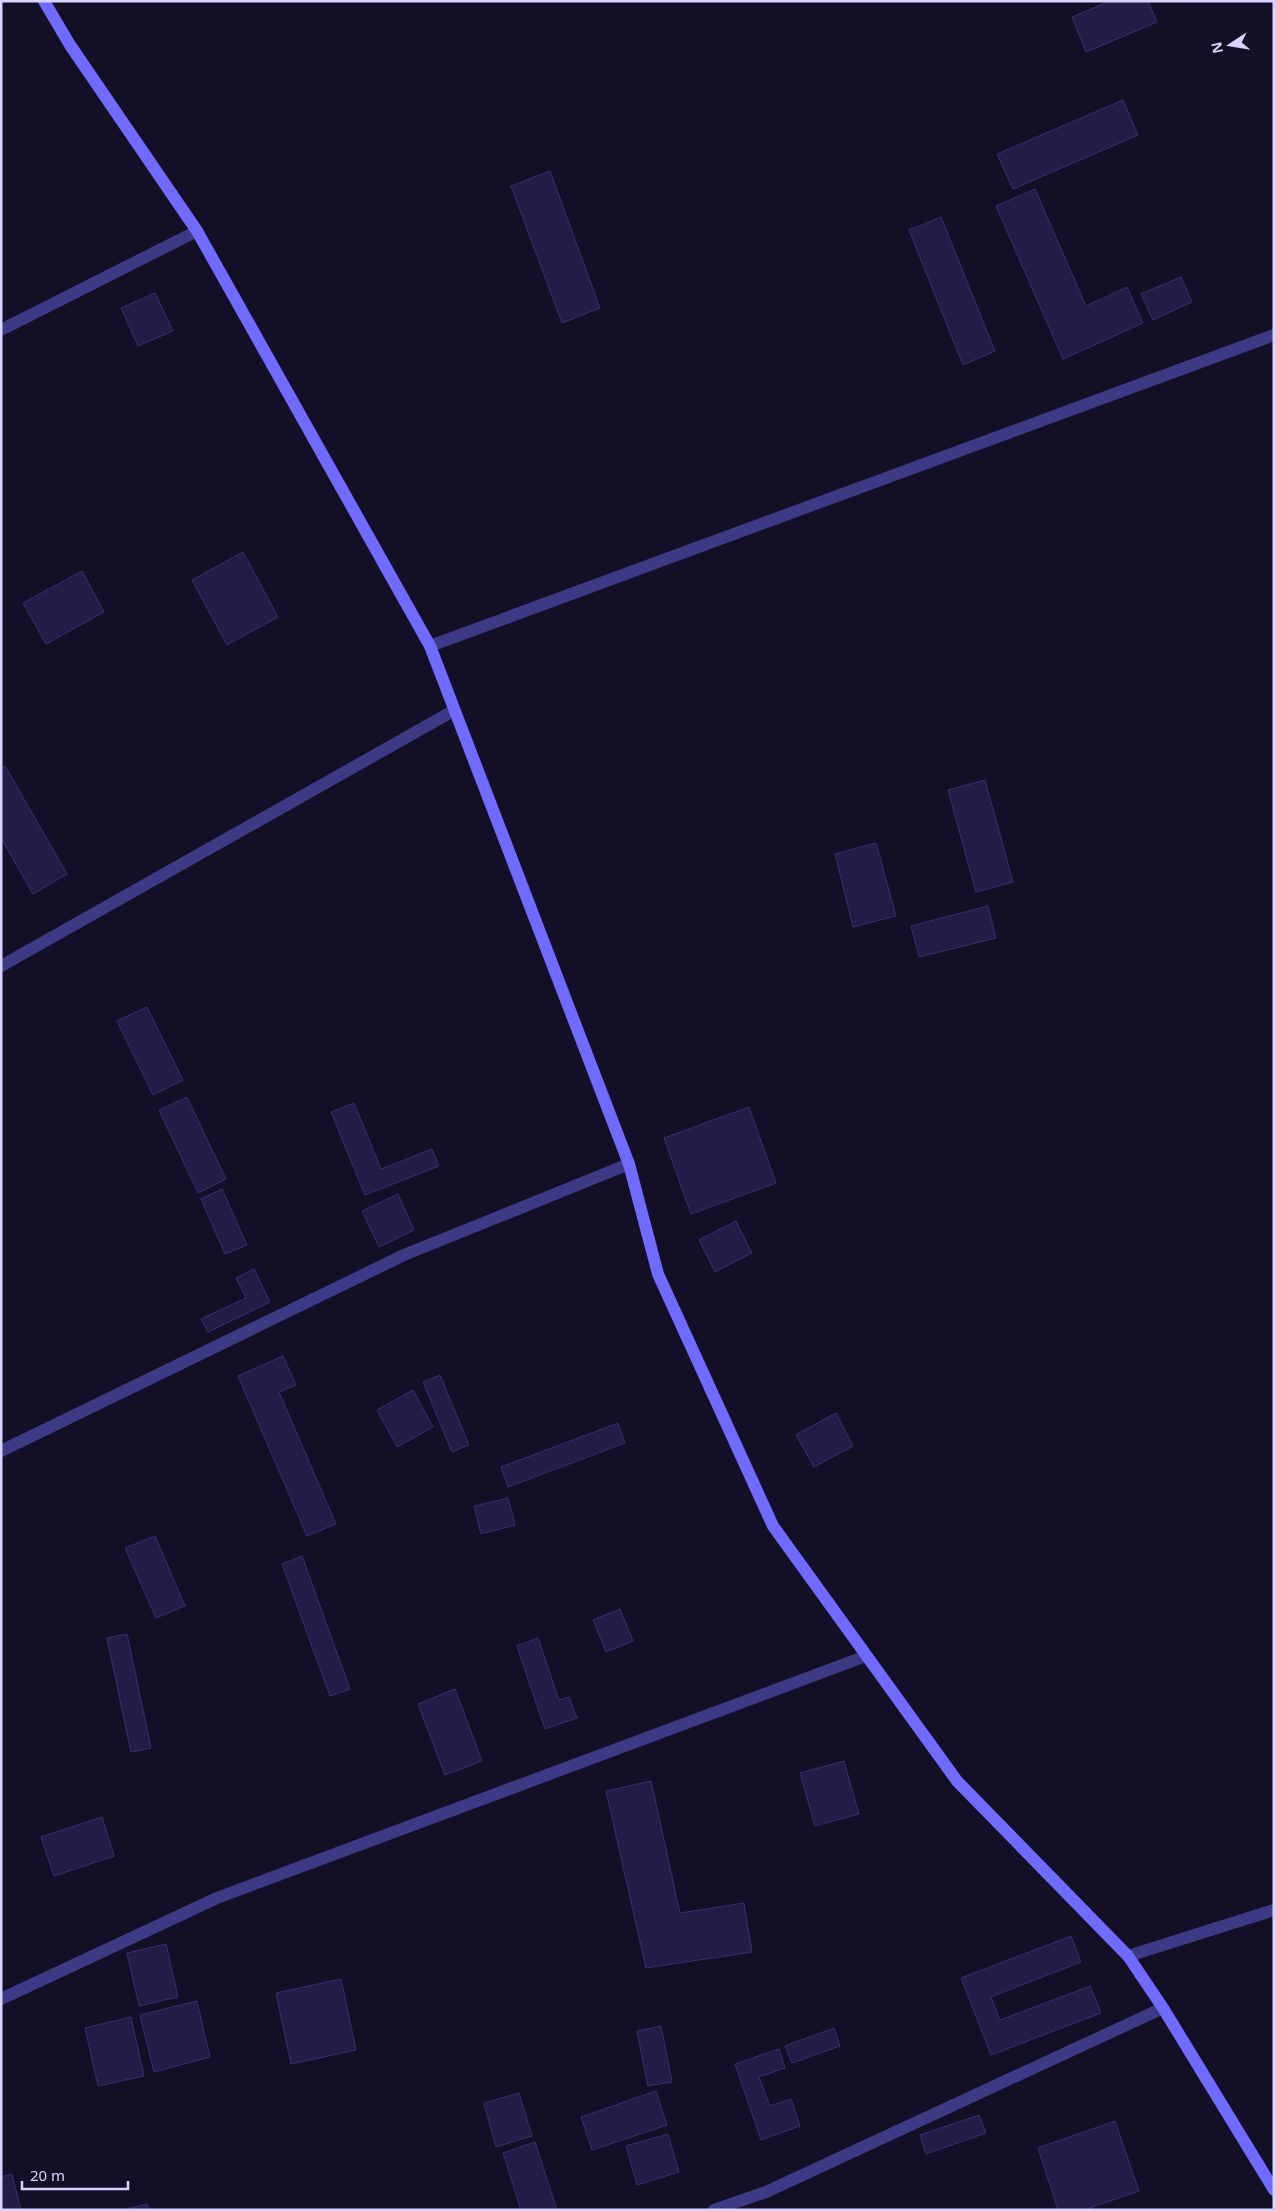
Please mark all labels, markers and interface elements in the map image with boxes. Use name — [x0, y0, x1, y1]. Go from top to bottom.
north arrow — [1205, 20, 1255, 70]
text: N — [1206, 40, 1227, 55]
scale bar — [22, 2158, 129, 2190]
text: 20 m — [30, 2165, 65, 2185]

